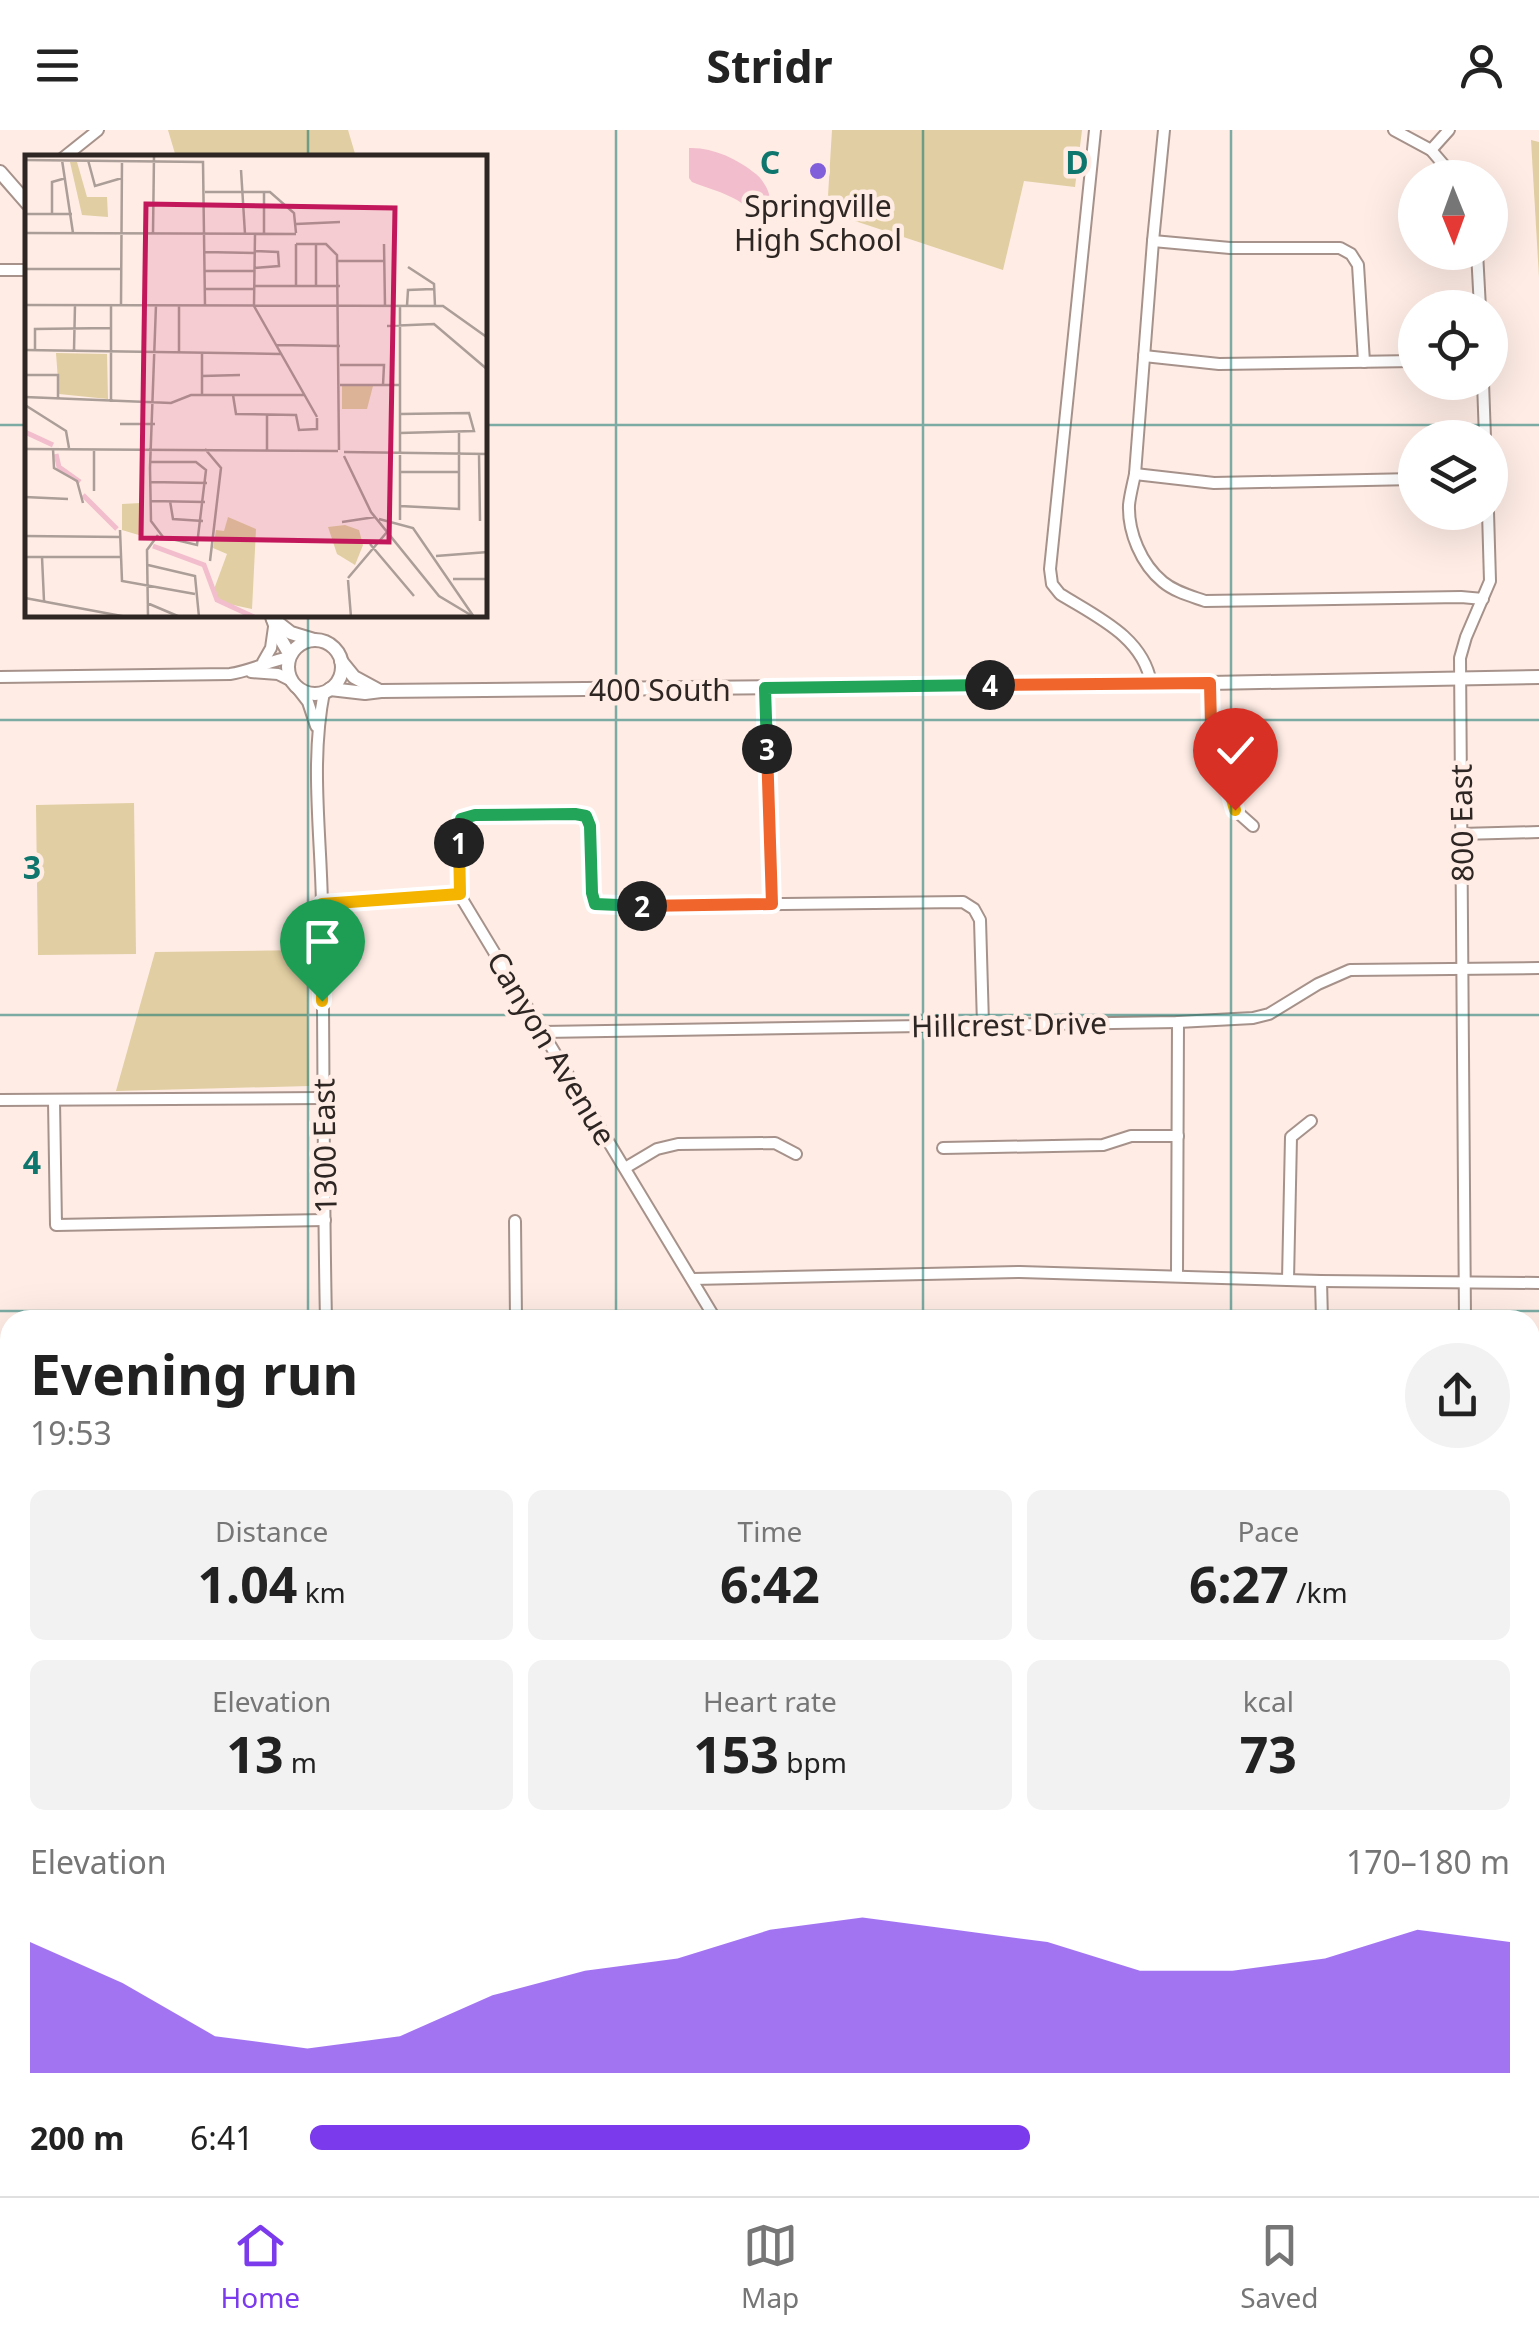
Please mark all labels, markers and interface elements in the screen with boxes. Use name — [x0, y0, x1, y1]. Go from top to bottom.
text: Stridr — [706, 35, 833, 96]
icon: menu — [30, 38, 85, 93]
icon: person — [1454, 38, 1509, 93]
text: C — [760, 140, 780, 183]
text: D — [1065, 140, 1089, 183]
inset map — [25, 155, 488, 618]
marker: Springville High School — [807, 160, 829, 182]
north arrow — [1398, 160, 1508, 270]
map controls — [1398, 160, 1508, 530]
place label: Springville High School — [734, 185, 902, 260]
button: locate — [1398, 290, 1508, 400]
button: layers — [1398, 420, 1508, 530]
pin: 4 — [965, 660, 1015, 710]
text: 4 — [982, 666, 998, 704]
street label: 400 South — [589, 669, 731, 710]
pin — [1193, 708, 1278, 811]
icon: check — [1208, 723, 1263, 778]
pin: 3 — [742, 724, 792, 774]
text: 3 — [759, 730, 775, 768]
street label: 800 East — [1439, 763, 1483, 882]
pin: 1 — [434, 818, 484, 868]
text: 1 — [451, 824, 467, 862]
text: 3 — [23, 845, 41, 888]
pin: 2 — [617, 881, 667, 931]
text: 2 — [634, 887, 650, 925]
pin — [280, 899, 365, 1002]
icon: arrive — [295, 914, 350, 969]
street label: Canyon Avenue — [478, 943, 626, 1153]
street label: Hillcrest Drive — [911, 1002, 1107, 1046]
street label: 1300 East — [302, 1078, 346, 1214]
text: 4 — [23, 1140, 41, 1183]
text: Evening run — [30, 1336, 358, 1411]
button: share — [1405, 1343, 1510, 1448]
text: 19:53 — [30, 1411, 112, 1454]
text: Distance — [215, 1512, 328, 1550]
text: Time — [738, 1512, 802, 1550]
text: Pace — [1237, 1512, 1299, 1550]
text: 1.04 — [198, 1550, 297, 1618]
text: 6:42 — [720, 1550, 820, 1618]
text: 6:27 — [1189, 1550, 1289, 1618]
text: km — [297, 1573, 346, 1611]
text: /km — [1289, 1573, 1348, 1611]
text: Elevation — [212, 1682, 331, 1720]
text: Heart rate — [703, 1682, 837, 1720]
text: kcal — [1243, 1682, 1294, 1720]
text: 13 — [226, 1720, 284, 1788]
text: 153 — [693, 1720, 779, 1788]
text: 73 — [1240, 1720, 1297, 1788]
text: m — [284, 1743, 317, 1781]
text: bpm — [779, 1743, 847, 1781]
text: Elevation — [30, 1840, 167, 1883]
text: 170–180 m — [1346, 1840, 1510, 1883]
text: 200 m — [30, 2116, 124, 2159]
text: 6:41 — [190, 2116, 254, 2159]
tab: Home — [220, 2218, 300, 2316]
tab: Map — [741, 2218, 799, 2316]
tab: Saved — [1240, 2218, 1319, 2316]

